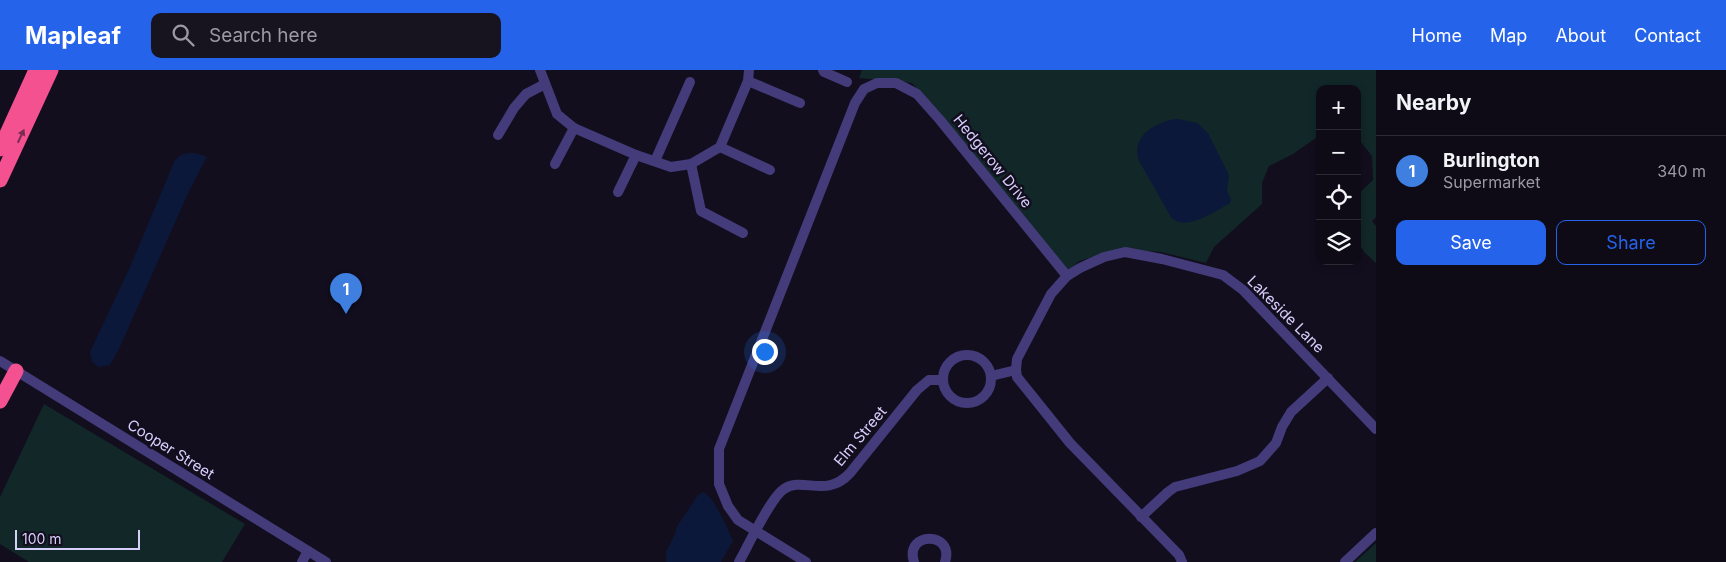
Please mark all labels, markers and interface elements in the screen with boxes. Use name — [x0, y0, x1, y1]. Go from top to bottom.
search box — [151, 13, 501, 58]
text: Mapleaf — [25, 21, 121, 50]
icon: search — [169, 21, 197, 49]
text: Search here — [209, 24, 318, 47]
text: Home — [1412, 25, 1462, 46]
text: Map — [1490, 25, 1527, 46]
text: About — [1555, 25, 1606, 46]
text: Contact — [1634, 25, 1701, 46]
map controls — [1316, 85, 1361, 265]
button: + — [1316, 85, 1361, 130]
text: Nearby — [1396, 90, 1471, 115]
street label: Hedgerow Drive — [949, 110, 1037, 212]
one-way arrow — [17, 129, 25, 143]
button: − — [1316, 130, 1361, 175]
text: Burlington — [1443, 149, 1540, 172]
text: 1 — [1409, 161, 1415, 181]
text: 340 m — [1657, 161, 1706, 181]
text: Supermarket — [1443, 172, 1540, 192]
button: locate — [1316, 175, 1361, 220]
button: layers — [1316, 220, 1361, 265]
button: Save — [1396, 220, 1546, 265]
button: Share — [1556, 220, 1706, 265]
street label: Lakeside Lane — [1243, 271, 1329, 357]
pin: 1 — [330, 273, 362, 314]
your location — [752, 339, 778, 365]
street label: Elm Street — [829, 402, 891, 470]
street label: Cooper Street — [124, 415, 218, 483]
scale bar — [15, 527, 140, 550]
text: 100 m — [22, 530, 62, 547]

